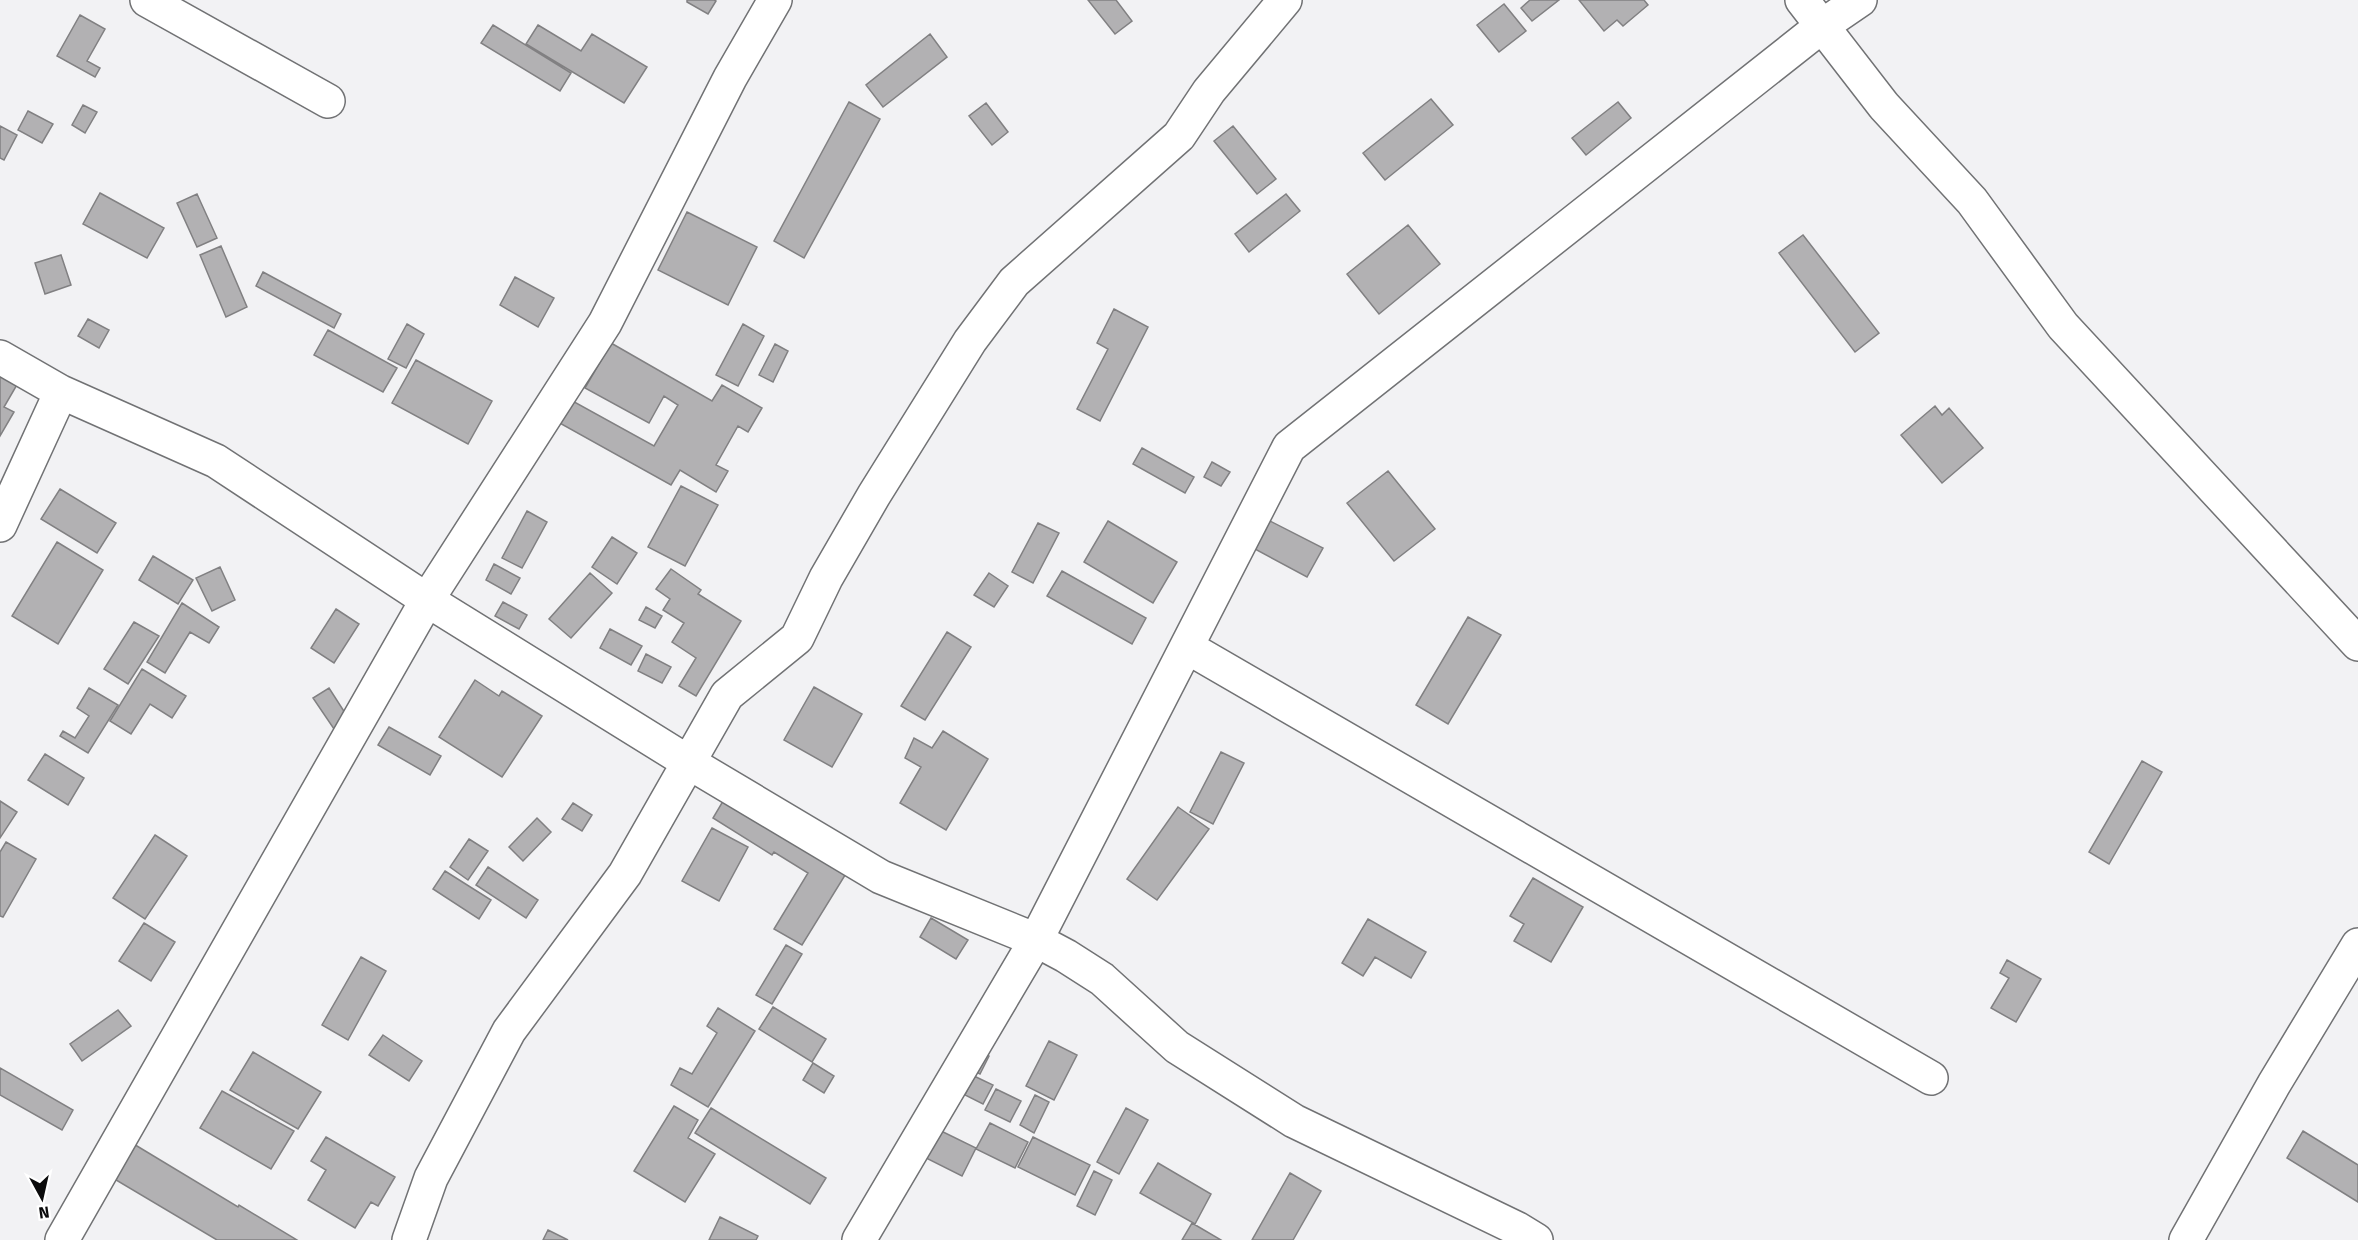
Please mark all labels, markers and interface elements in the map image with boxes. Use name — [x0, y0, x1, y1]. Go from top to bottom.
north arrow — [12, 1168, 72, 1228]
text: N — [37, 1202, 51, 1223]

